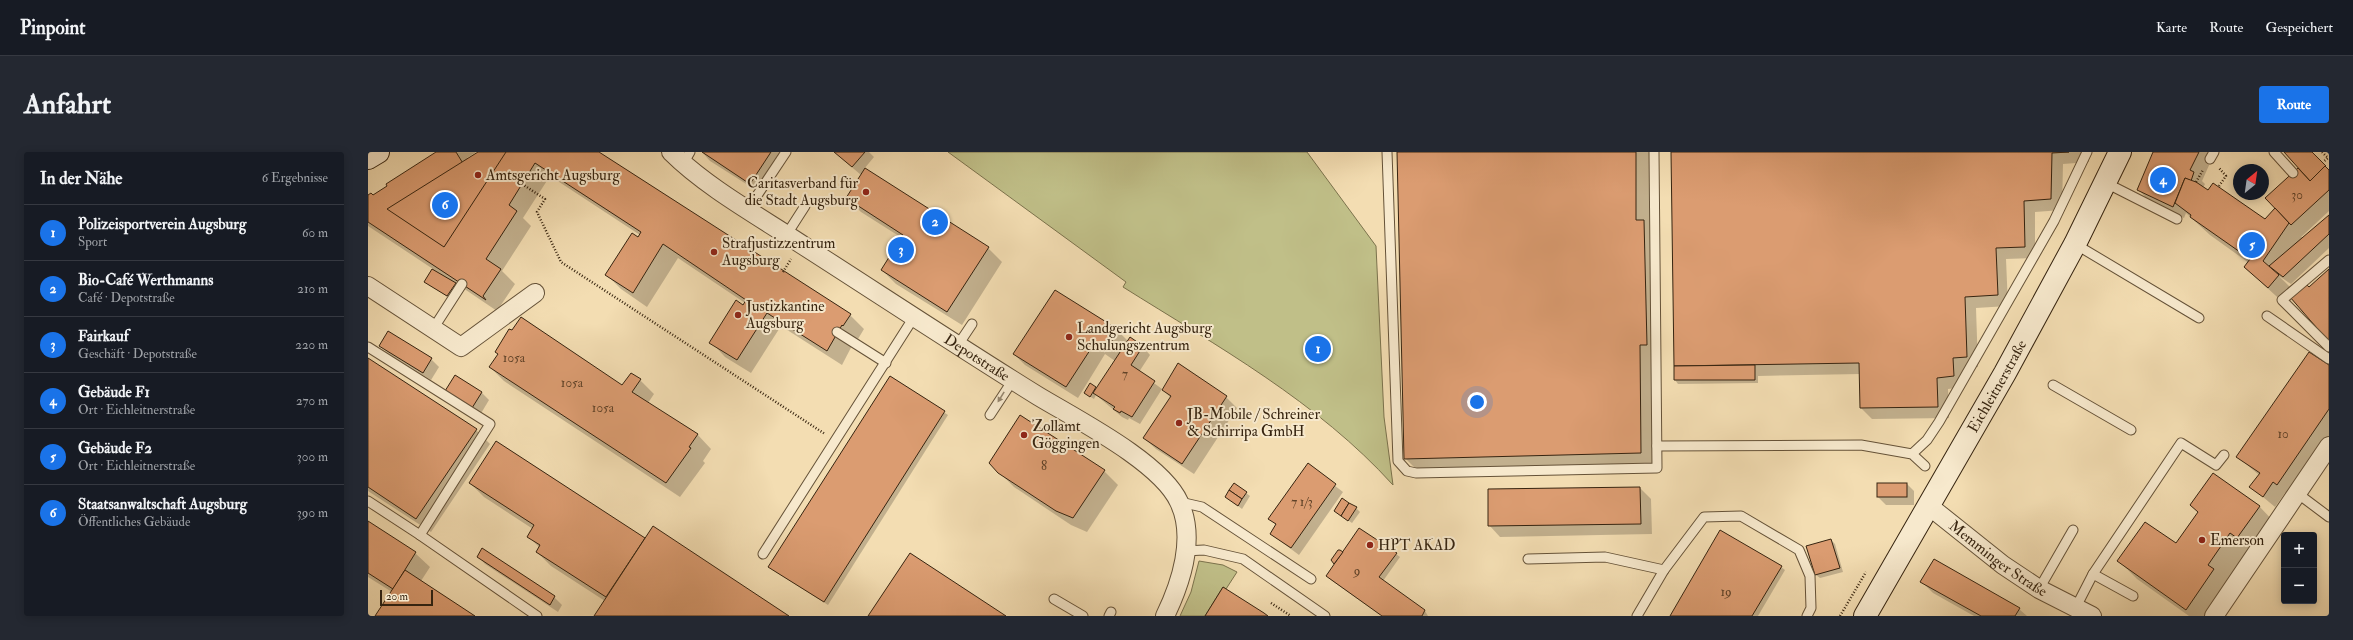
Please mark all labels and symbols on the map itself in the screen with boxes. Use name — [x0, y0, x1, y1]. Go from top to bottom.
north arrow — [2233, 164, 2269, 200]
pin: 4 — [2150, 165, 2176, 195]
place label: Amtsgericht Augsburg — [485, 166, 620, 185]
marker: Amtsgericht Augsburg — [473, 170, 483, 180]
place label: Caritasverband für die Stadt Augsburg — [745, 174, 859, 210]
marker: Caritasverband für die Stadt Augsburg — [861, 187, 871, 197]
house number: 30 — [2291, 187, 2303, 203]
pin: 6 — [432, 190, 458, 220]
pin: 2 — [922, 207, 948, 237]
pin: 5 — [2239, 230, 2265, 260]
place label: Strafjustizzentrum Augsburg — [721, 234, 836, 270]
pin: 3 — [888, 235, 914, 265]
marker: Strafjustizzentrum Augsburg — [709, 247, 719, 257]
place label: Justizkantine Augsburg — [745, 297, 825, 333]
marker: Justizkantine Augsburg — [733, 310, 743, 320]
place label: Landgericht Augsburg Schulungszentrum — [1077, 319, 1212, 355]
street label: Depotstraße — [940, 330, 1013, 386]
marker: Landgericht Augsburg Schulungszentrum — [1064, 332, 1074, 342]
pin: 1 — [1305, 334, 1331, 364]
street label: Eichleitnerstraße — [1964, 337, 2031, 436]
house number: 105a — [503, 350, 526, 366]
house number: 7 — [1122, 366, 1128, 382]
house number: 105a — [561, 375, 584, 391]
one-way arrow — [998, 392, 1005, 403]
your location — [1467, 392, 1487, 412]
house number: 105a — [592, 400, 615, 416]
place label: JB-Mobile / Schreiner & Schirripa GmbH — [1186, 405, 1320, 442]
place label: Zollamt Göggingen — [1032, 417, 1100, 453]
marker: JB-Mobile / Schreiner & Schirripa GmbH — [1174, 418, 1184, 428]
house number: 10 — [2277, 426, 2289, 442]
marker: Zollamt Göggingen — [1019, 430, 1029, 440]
house number: 8 — [1041, 458, 1047, 474]
house number: 7 1/3 — [1291, 494, 1313, 510]
street label: Memminger Straße — [1945, 517, 2050, 601]
place label: Emerson — [2210, 531, 2265, 550]
marker: Emerson — [2197, 535, 2207, 545]
place label: HPT AKAD — [1378, 536, 1455, 555]
marker: HPT AKAD — [1365, 540, 1375, 550]
house number: 9 — [1353, 563, 1360, 579]
house number: 19 — [1720, 584, 1732, 600]
scale bar — [380, 588, 433, 607]

